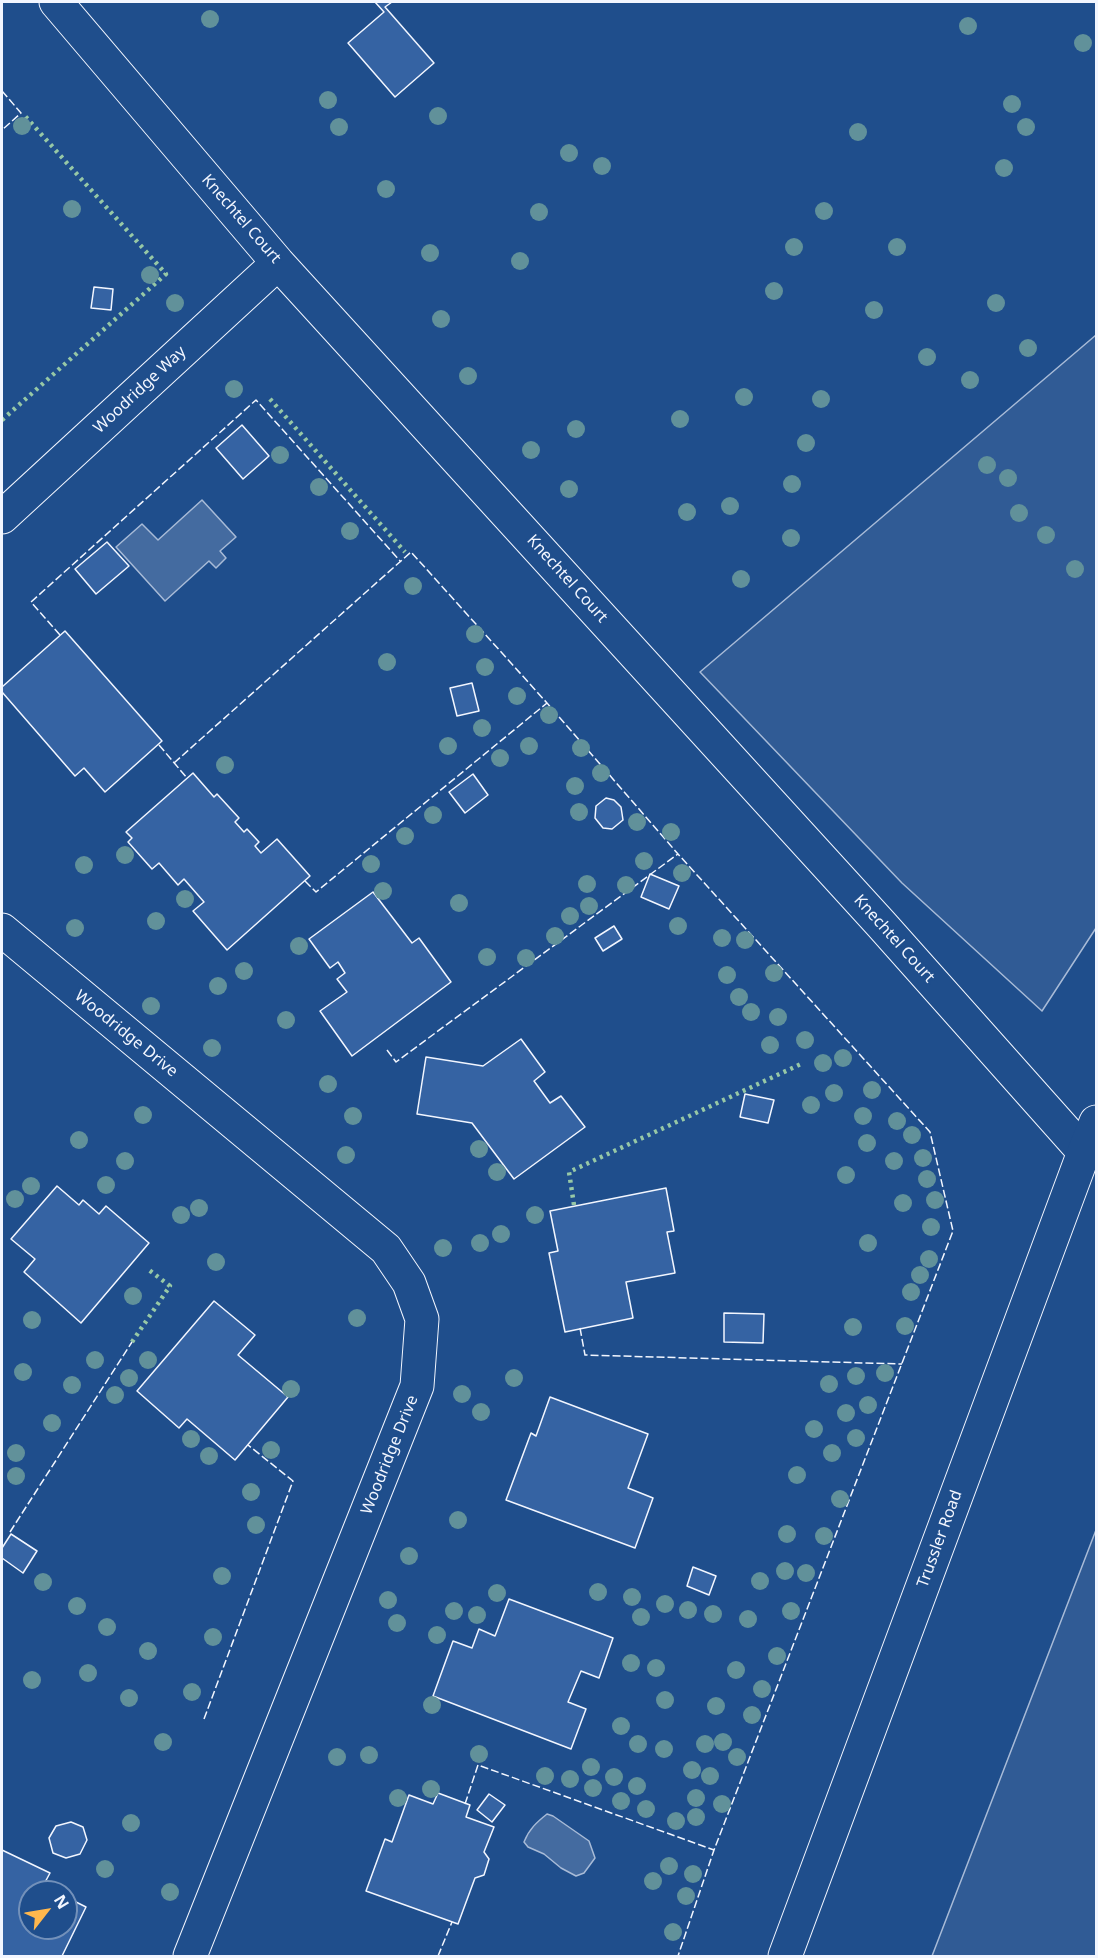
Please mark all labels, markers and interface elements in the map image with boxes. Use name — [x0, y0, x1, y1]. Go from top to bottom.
street label: Knechtel Court — [197, 171, 285, 267]
street label: Woodridge Way — [90, 342, 190, 438]
street label: Knechtel Court — [523, 531, 611, 627]
street label: Knechtel Court — [850, 891, 938, 987]
street label: Woodridge Drive — [71, 987, 181, 1081]
street label: Woodridge Drive — [357, 1393, 423, 1517]
street label: Trussler Road — [913, 1488, 967, 1590]
north arrow — [18, 1880, 78, 1940]
text: N — [49, 1891, 74, 1913]

